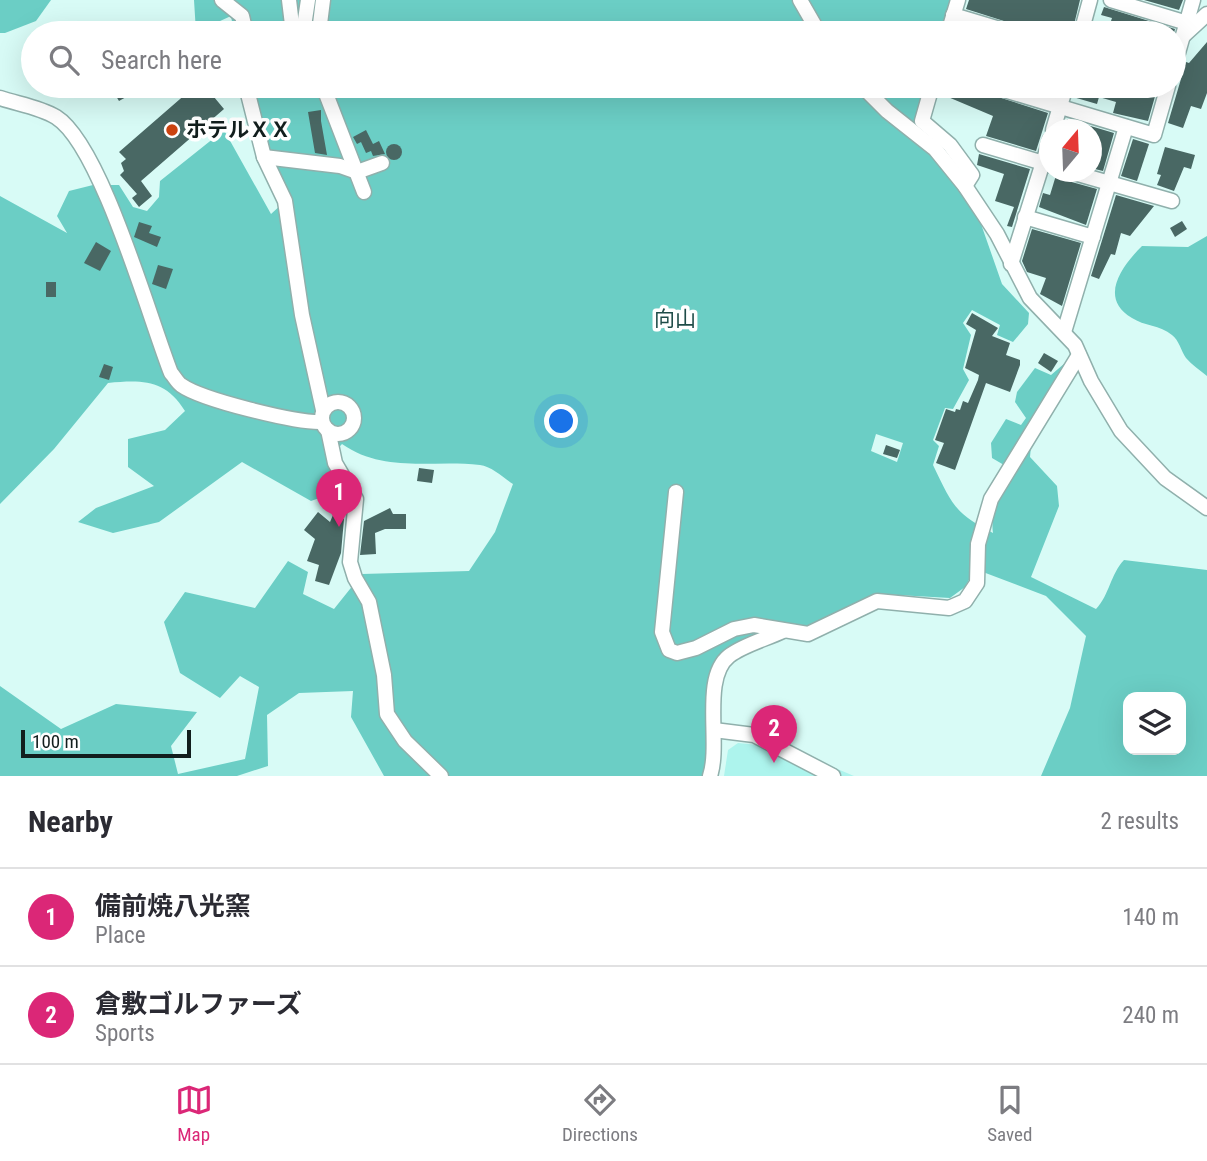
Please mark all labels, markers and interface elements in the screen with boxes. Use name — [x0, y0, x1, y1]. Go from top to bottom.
search box — [21, 21, 1186, 98]
icon: search — [45, 41, 83, 79]
text: Search here — [101, 45, 222, 75]
place label: ホテルＸＸ — [186, 118, 291, 142]
north arrow — [1039, 119, 1102, 182]
marker: ホテルＸＸ — [164, 122, 180, 138]
park label: 向山 — [654, 307, 696, 331]
your location — [544, 404, 578, 438]
pin: 1 — [316, 469, 362, 527]
map controls — [1123, 692, 1186, 755]
button: layers — [1123, 692, 1186, 755]
pin: 2 — [751, 705, 797, 763]
scale bar — [21, 727, 191, 759]
text: 100 m — [32, 730, 79, 753]
text: Nearby — [28, 804, 113, 839]
text: 2 results — [1101, 808, 1179, 835]
text: 備前焼八光窯 — [95, 891, 251, 921]
text: 1 — [45, 904, 57, 931]
text: 140 m — [1122, 904, 1179, 931]
text: Place — [95, 922, 145, 949]
text: 倉敷ゴルファーズ — [95, 989, 302, 1019]
text: 2 — [45, 1002, 57, 1029]
text: 240 m — [1122, 1002, 1179, 1029]
text: Sports — [95, 1020, 155, 1047]
tab: Map — [175, 1081, 213, 1146]
tab: Directions — [562, 1081, 638, 1146]
tab: Saved — [987, 1081, 1032, 1146]

